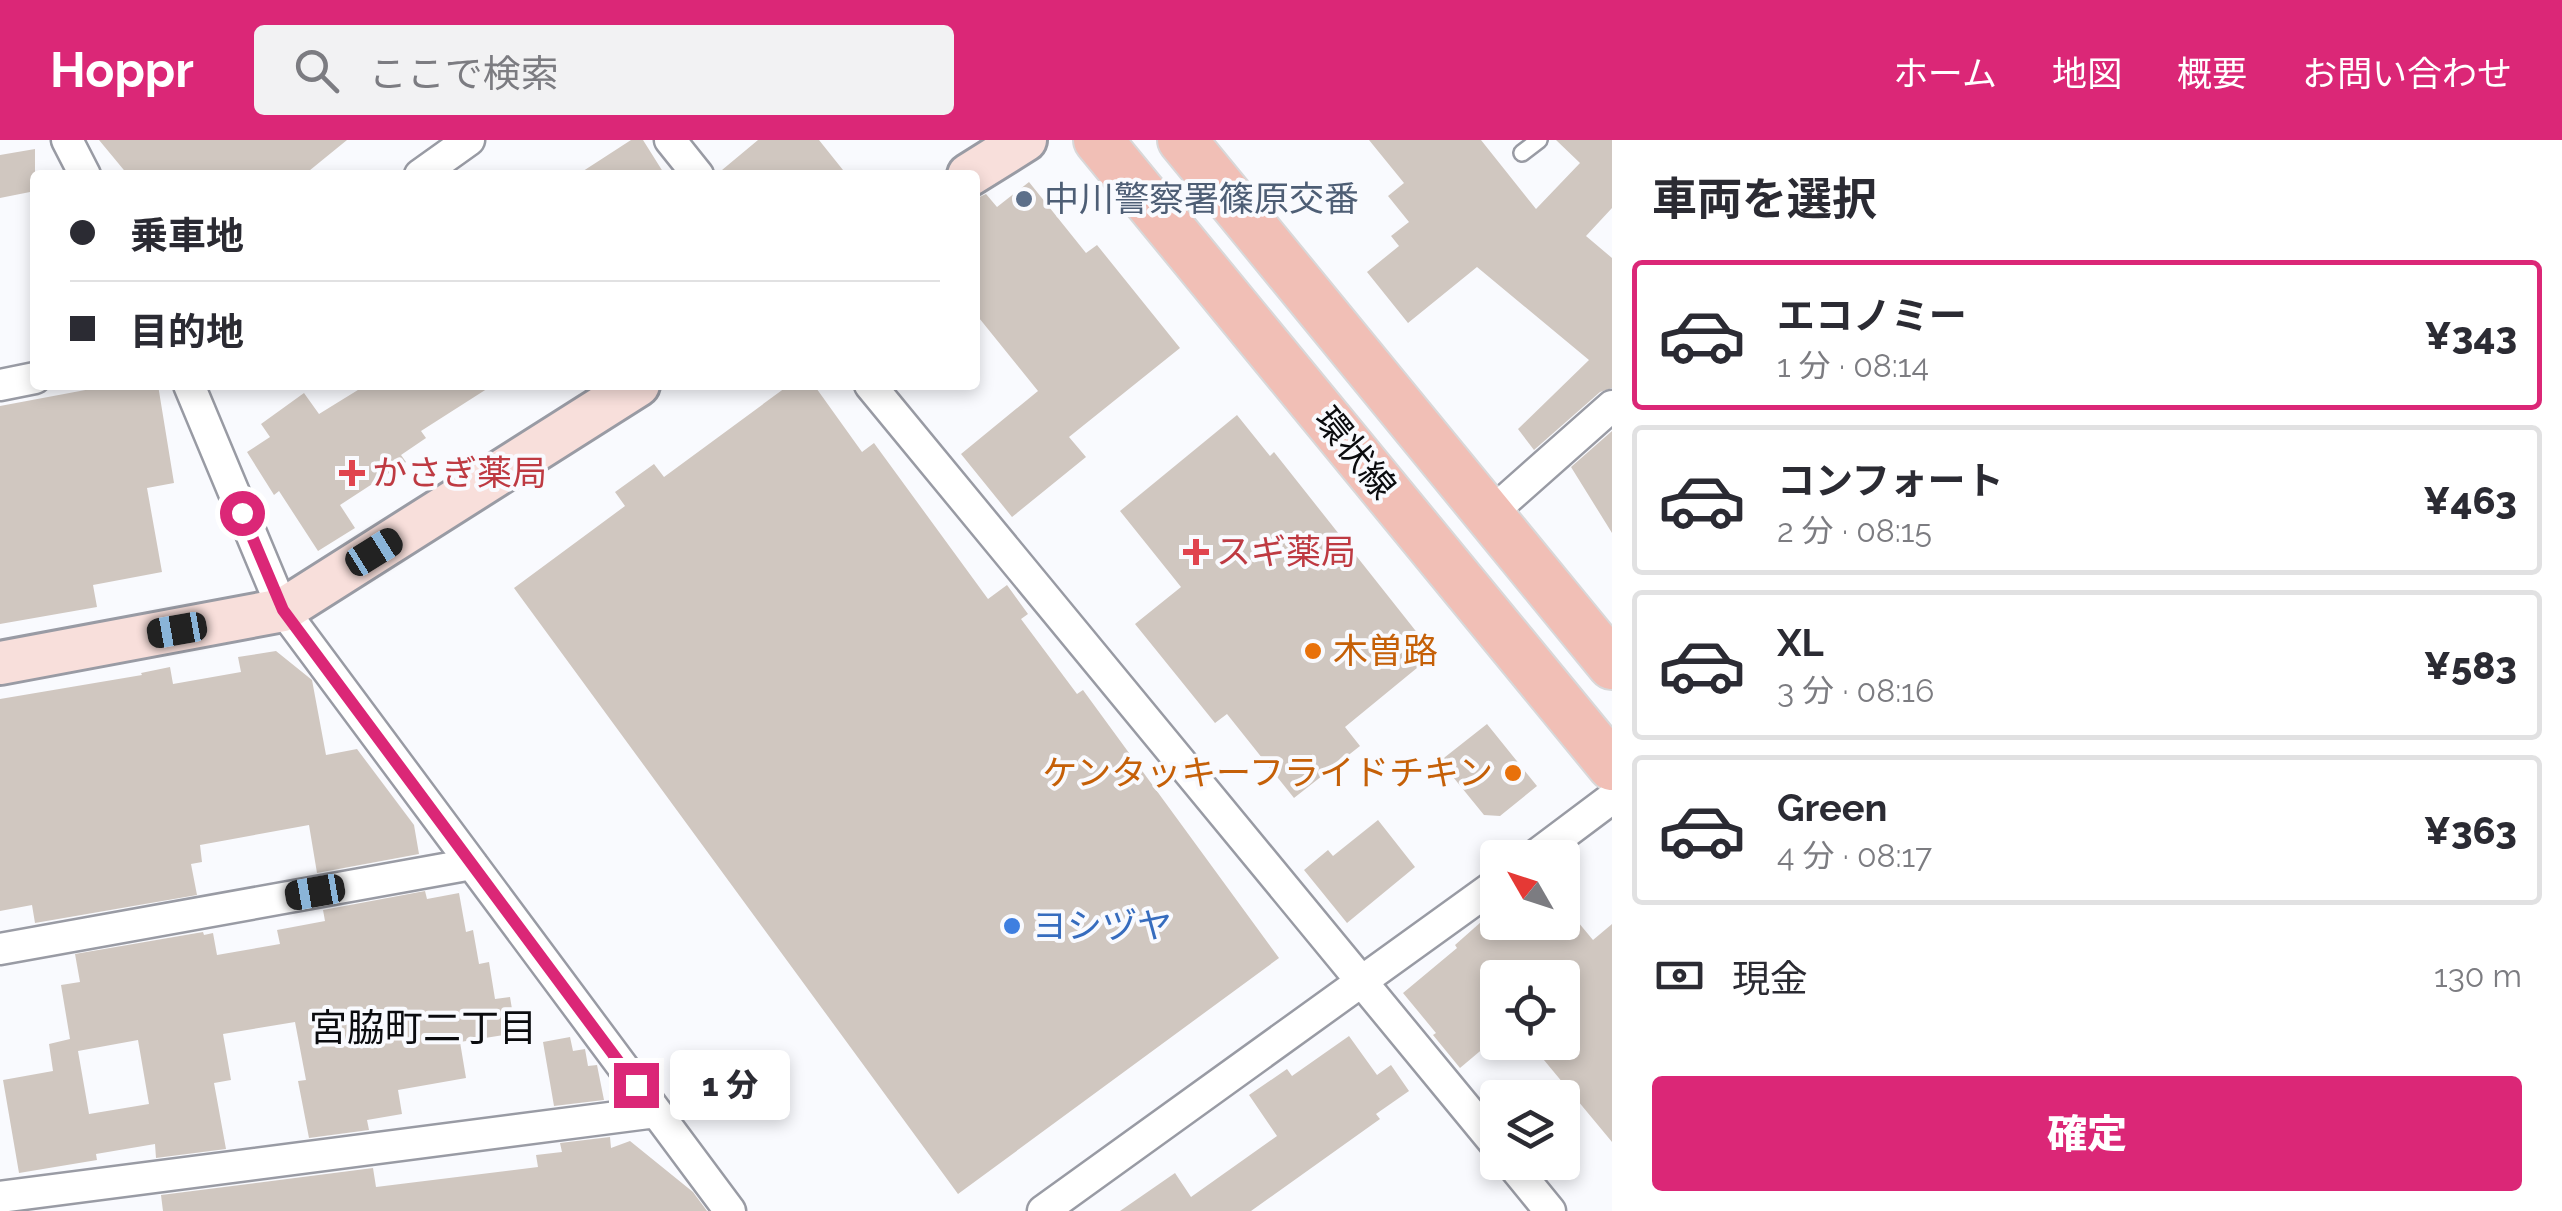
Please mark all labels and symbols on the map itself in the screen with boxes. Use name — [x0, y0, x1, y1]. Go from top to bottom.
place label: 中川警察署篠原交番 — [1044, 178, 1359, 219]
marker: 中川警察署篠原交番 — [1013, 188, 1035, 210]
street label: 環状線 — [1306, 399, 1404, 506]
place label: かさぎ薬局 — [372, 452, 547, 493]
marker: かさぎ薬局 — [341, 462, 363, 484]
route start — [220, 491, 265, 536]
car — [341, 523, 407, 581]
place label: スギ薬局 — [1216, 531, 1356, 572]
marker: スギ薬局 — [1185, 541, 1207, 563]
car — [145, 610, 209, 650]
place label: 木曽路 — [1333, 630, 1438, 671]
marker: 木曽路 — [1302, 640, 1324, 662]
place label: ケンタッキーフライドチキン — [1042, 752, 1493, 793]
marker: ケンタッキーフライドチキン — [1502, 762, 1524, 784]
north arrow — [1480, 840, 1580, 940]
car — [283, 872, 347, 912]
place label: ヨシヅヤ — [1032, 905, 1172, 946]
marker: ヨシヅヤ — [1001, 915, 1023, 937]
district label: 宮脇町二丁目 — [309, 1005, 537, 1050]
callout: 1 分 — [671, 1050, 791, 1120]
route end — [614, 1063, 659, 1108]

